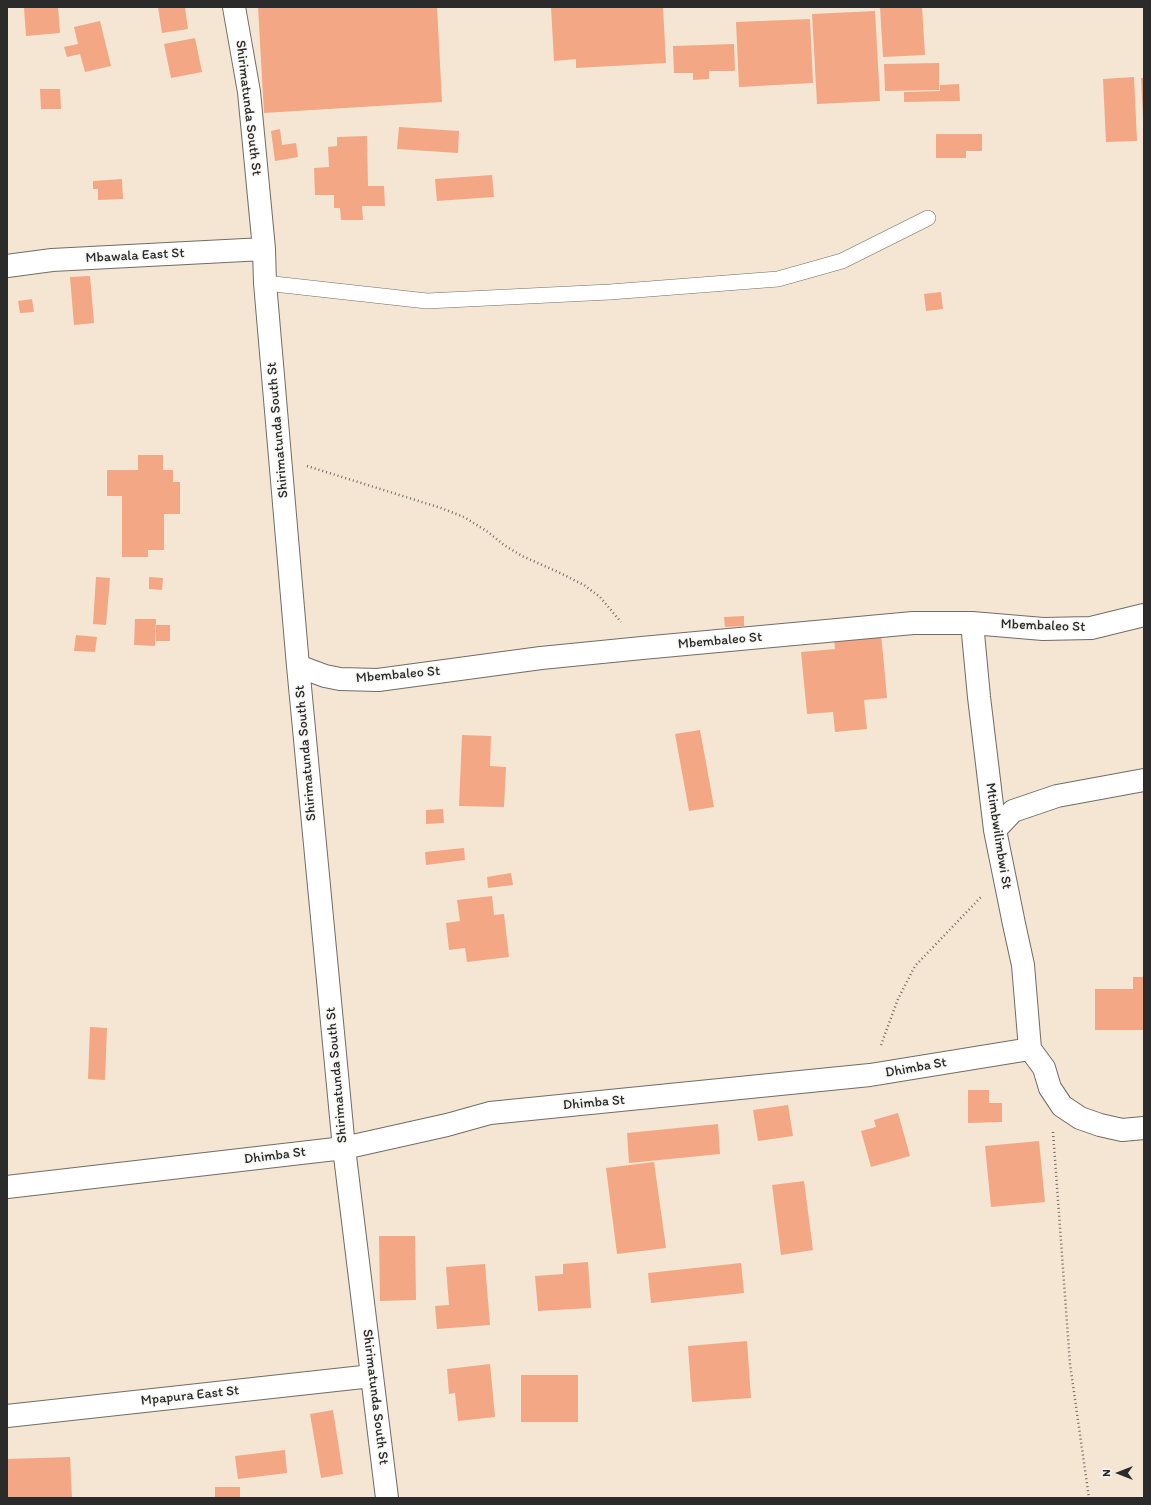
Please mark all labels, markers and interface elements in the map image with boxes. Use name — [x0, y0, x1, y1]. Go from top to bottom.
street label: Shirimatunda South St — [231, 39, 265, 177]
street label: Mbawala East St — [85, 245, 185, 267]
street label: Shirimatunda South St — [264, 361, 292, 499]
street label: Mbembaleo St — [1000, 616, 1086, 636]
street label: Mbembaleo St — [677, 629, 763, 653]
street label: Mbembaleo St — [355, 663, 441, 687]
street label: Shirimatunda South St — [292, 684, 320, 822]
street label: Mtimbwilimbwi St — [981, 782, 1015, 890]
street label: Shirimatunda South St — [323, 1006, 351, 1144]
street label: Dhimba St — [884, 1054, 948, 1082]
street label: Dhimba St — [562, 1092, 626, 1114]
street label: Dhimba St — [243, 1144, 307, 1168]
street label: Shirimatunda South St — [358, 1328, 392, 1466]
street label: Mpapura East St — [140, 1382, 240, 1410]
north arrow — [1099, 1453, 1139, 1493]
text: N — [1100, 1469, 1113, 1477]

